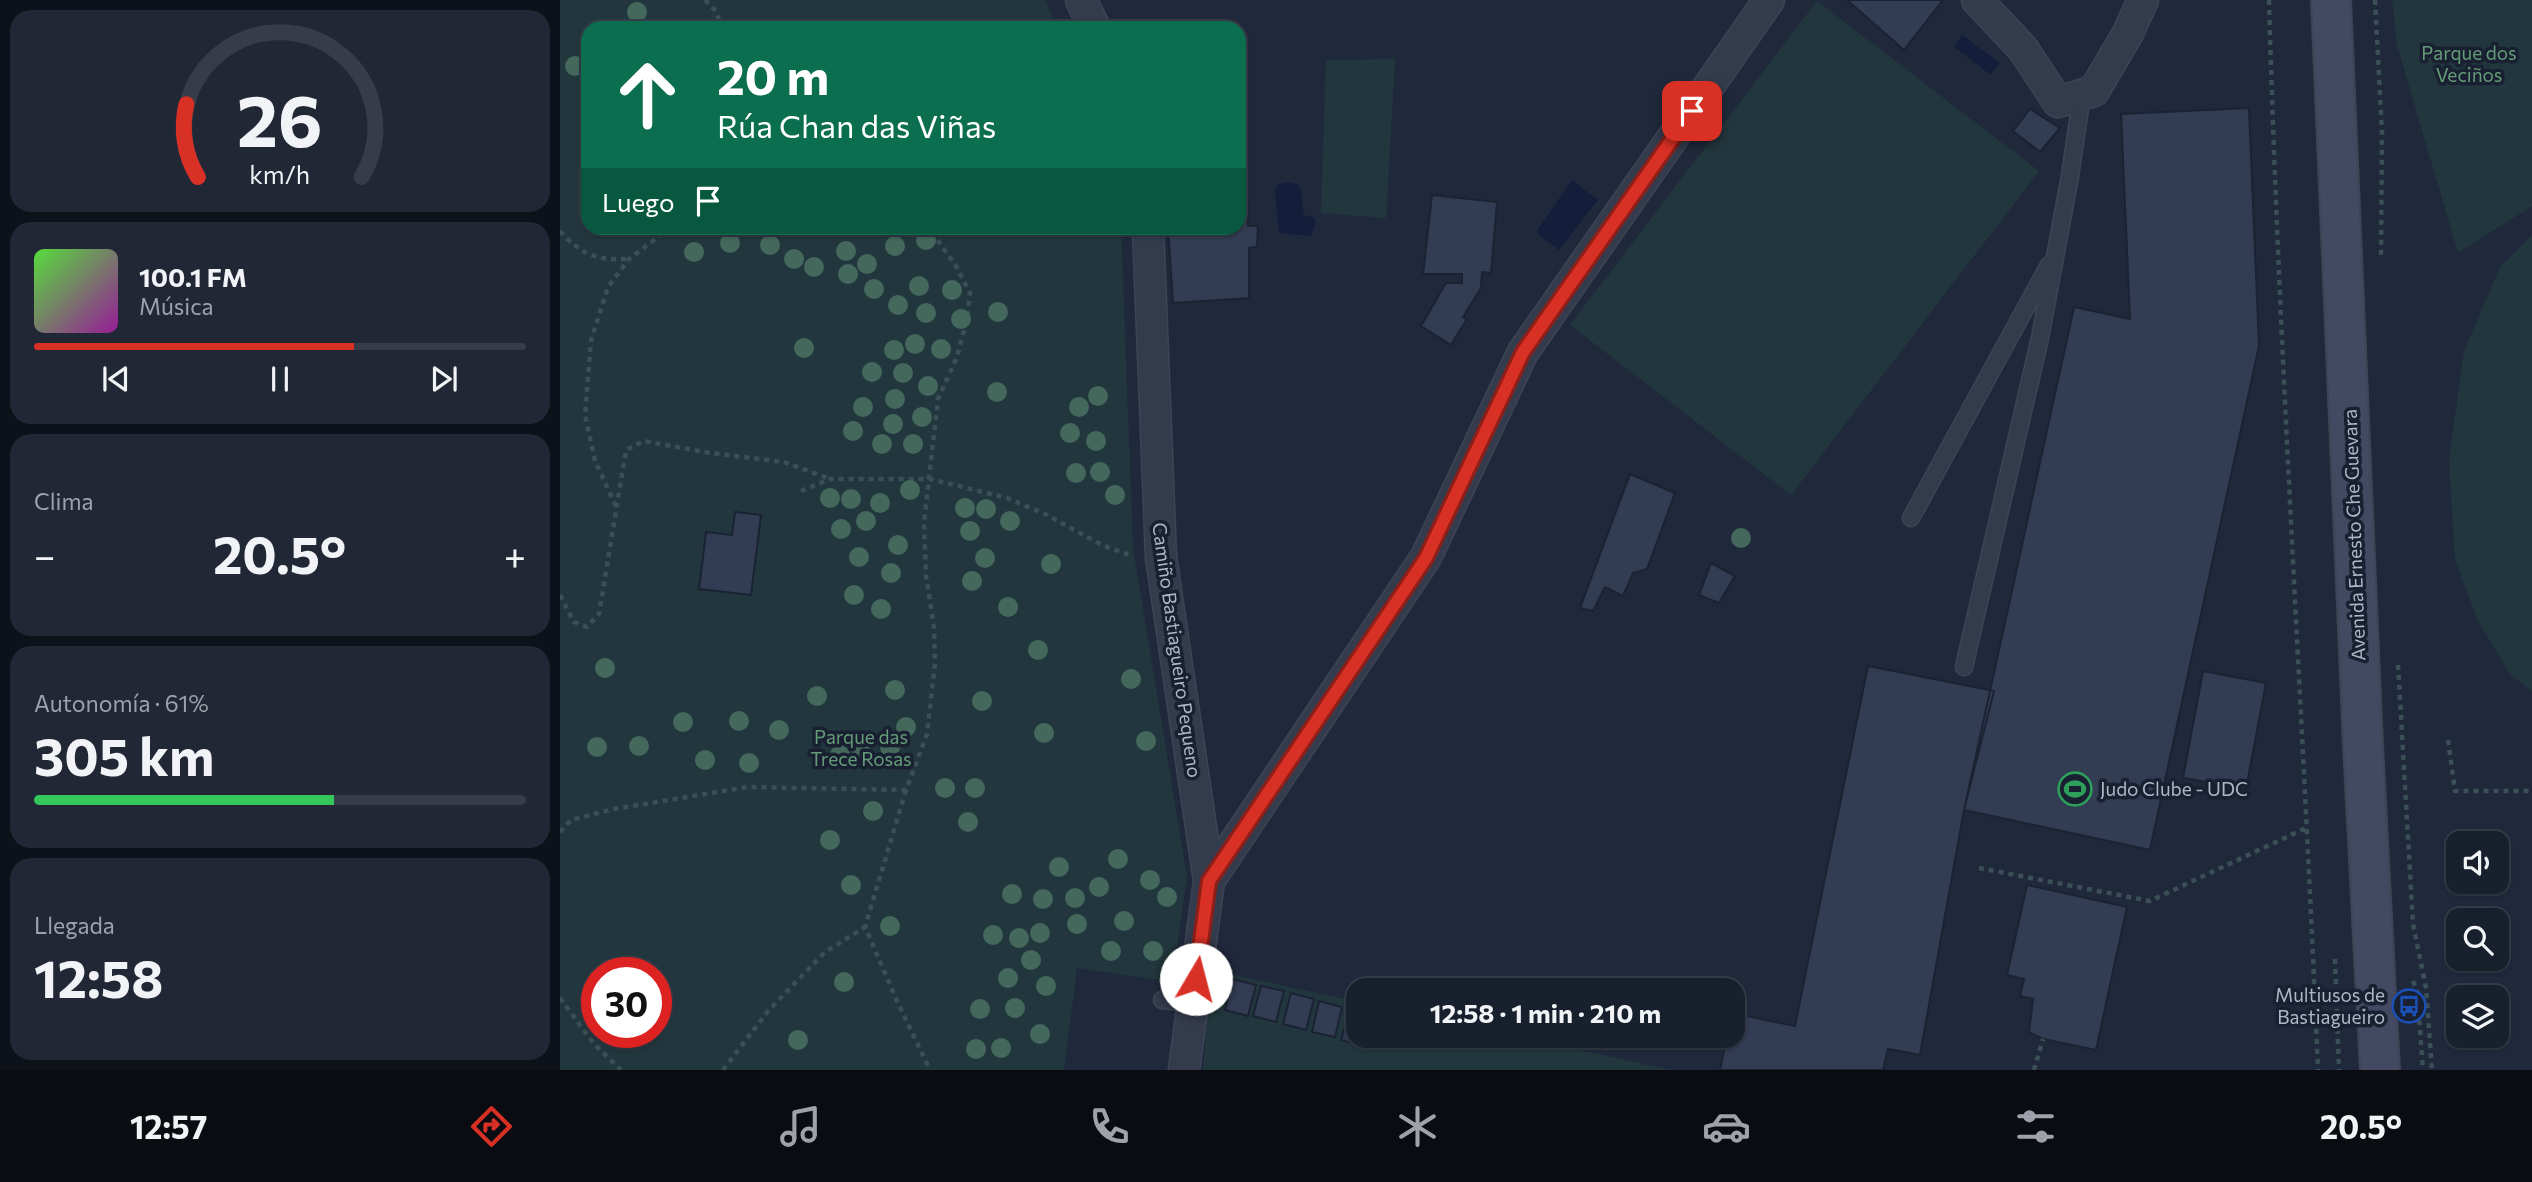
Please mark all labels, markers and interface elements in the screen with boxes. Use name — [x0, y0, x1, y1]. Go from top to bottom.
park label: Parque dos Veciños — [2421, 41, 2517, 86]
text: 20 m — [717, 45, 829, 105]
icon: ahead — [602, 49, 693, 140]
text: 26 — [237, 73, 323, 162]
pin — [1662, 81, 1722, 141]
icon: arrive — [1673, 92, 1711, 130]
text: Rúa Chan das Viñas — [717, 105, 996, 145]
text: km/h — [250, 159, 310, 189]
icon: arrive — [689, 182, 727, 220]
text: Luego — [602, 186, 675, 217]
text: 100.1 FM — [139, 261, 247, 292]
text: Música — [139, 292, 214, 320]
icon: previous — [97, 360, 135, 398]
icon: pause — [261, 360, 299, 398]
icon: next — [425, 360, 463, 398]
street label: Avenida Ernesto Che Guevara — [2338, 409, 2369, 661]
text: Clima — [34, 487, 94, 515]
text: 20.5° — [213, 521, 346, 585]
street label: Camiño Bastiagueiro Pequeno — [1148, 521, 1207, 779]
text: − — [34, 531, 56, 578]
text: + — [504, 531, 526, 578]
text: Autonomía · 61% — [34, 689, 209, 717]
text: 305 km — [34, 723, 214, 787]
park label: Parque das Trece Rosas — [810, 725, 912, 770]
sports icon: Judo Clube - UDC — [2056, 770, 2094, 808]
place label: Judo Clube - UDC — [2100, 777, 2248, 800]
map controls — [2446, 831, 2509, 1048]
button: sound — [2446, 831, 2509, 894]
button: search — [2446, 908, 2509, 971]
text: Llegada — [34, 911, 115, 939]
position arrow — [1159, 942, 1233, 1016]
text: 12:58 — [34, 945, 163, 1009]
speed limit sign: 30 — [581, 957, 672, 1048]
place label: Multiusos de Bastiagueiro — [2275, 983, 2385, 1028]
button: layers — [2446, 985, 2509, 1048]
bus stop icon: Multiusos de Bastiagueiro — [2390, 987, 2428, 1025]
text: 12:58 · 1 min · 210 m — [1430, 997, 1661, 1028]
icon: directions — [467, 1102, 516, 1151]
icon: music — [776, 1102, 825, 1151]
icon: phone — [1085, 1102, 1134, 1151]
icon: climate — [1393, 1102, 1442, 1151]
icon: car — [1702, 1102, 1751, 1151]
icon: filters — [2011, 1102, 2060, 1151]
text: 12:57 — [130, 1106, 207, 1146]
text: 20.5° — [2320, 1106, 2402, 1146]

